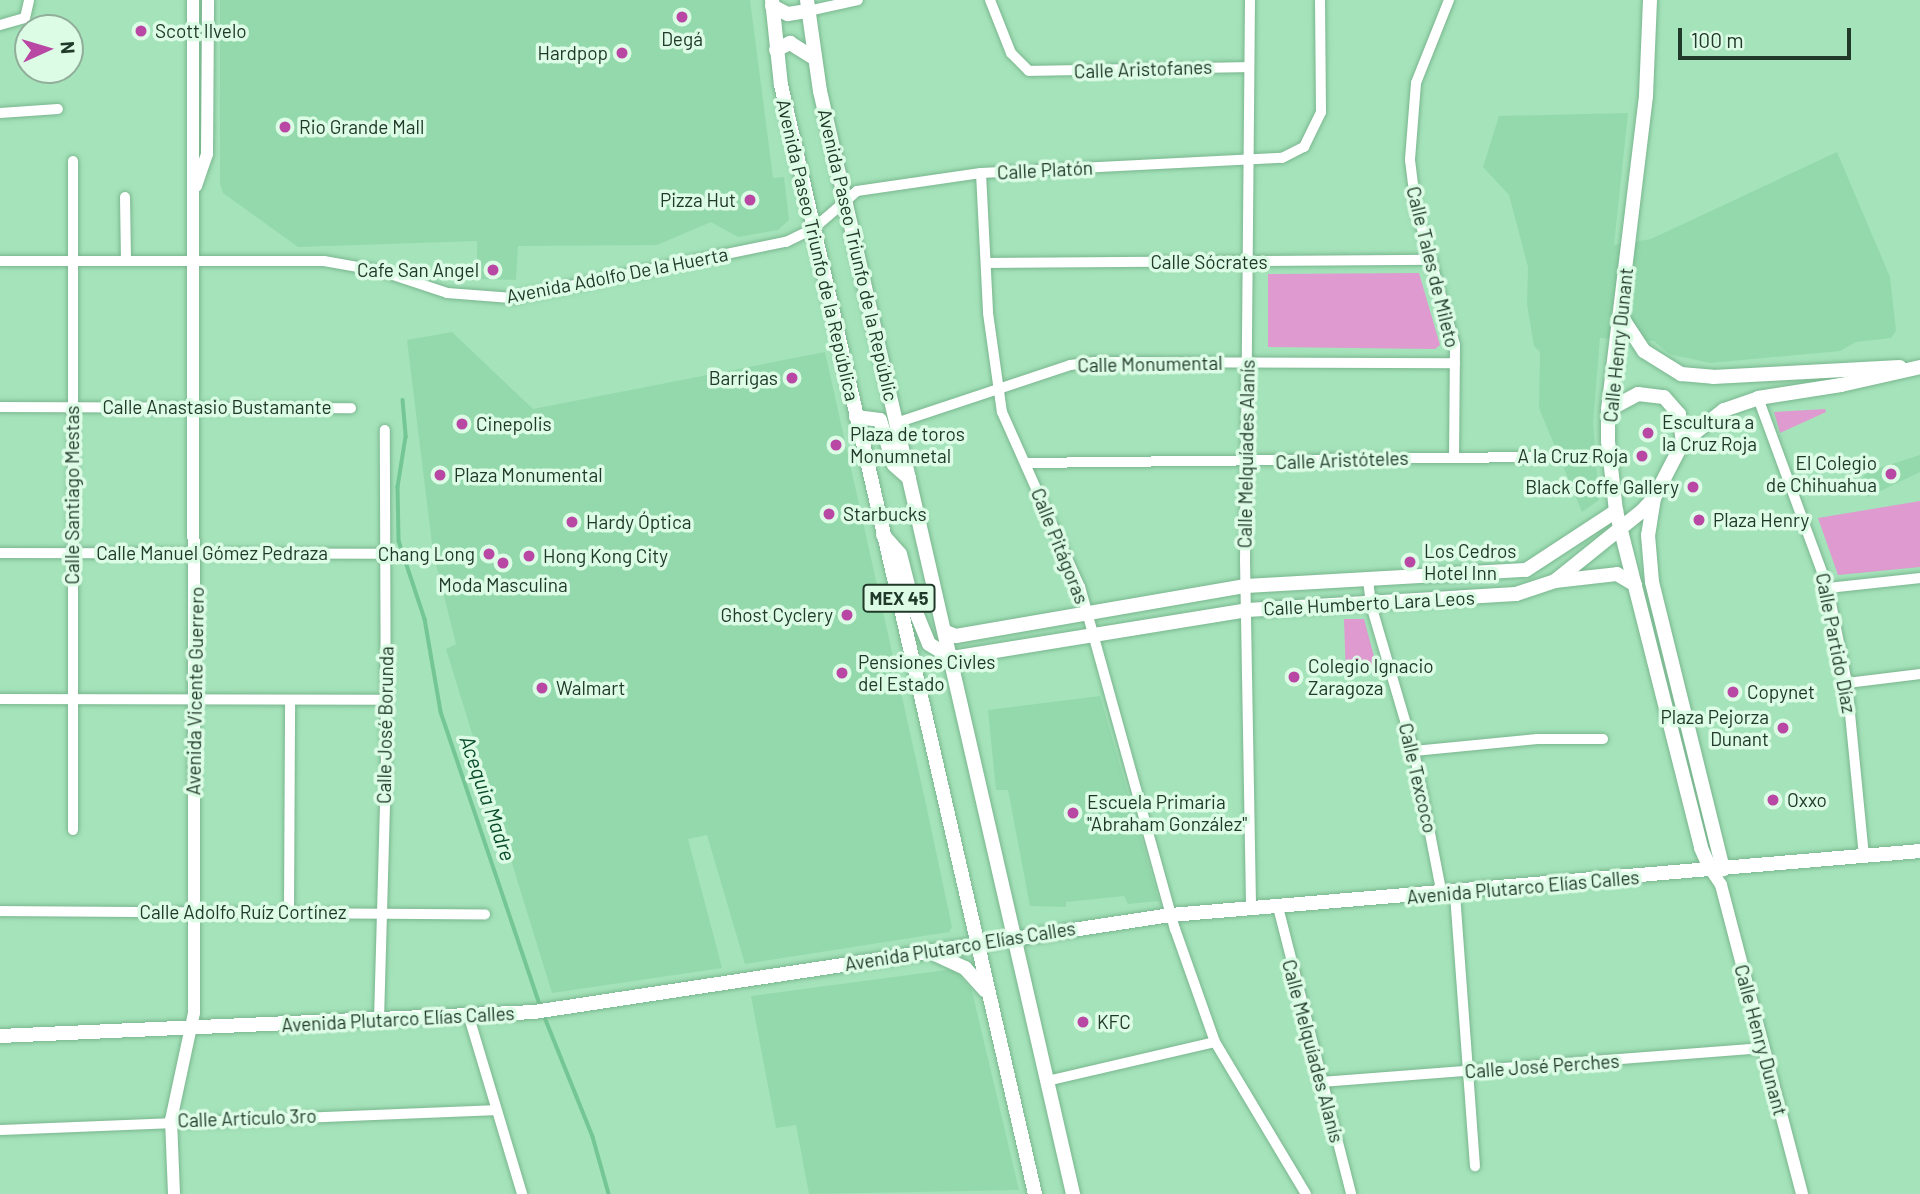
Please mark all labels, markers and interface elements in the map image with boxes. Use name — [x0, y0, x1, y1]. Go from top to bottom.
marker: Degá — [674, 9, 690, 25]
north arrow — [14, 14, 84, 84]
scale bar — [1682, 14, 1855, 58]
place label: Scott Ilvelo — [155, 20, 247, 42]
marker: Scott Ilvelo — [133, 23, 149, 39]
text: 100 m — [1691, 27, 1744, 52]
place label: Degá — [661, 28, 703, 50]
text: N — [57, 41, 80, 55]
place label: Hardpop — [537, 42, 608, 64]
marker: Hardpop — [614, 45, 630, 61]
street label: Calle Aristofanes — [1073, 55, 1213, 83]
street label: Avenida Paseo Triunfo de la República — [772, 97, 864, 403]
street label: Avenida Paseo Triunfo de la Repúblic — [813, 107, 903, 403]
place label: Rio Grande Mall — [299, 116, 424, 138]
marker: Rio Grande Mall — [277, 119, 293, 135]
street label: Calle Platón — [996, 156, 1094, 184]
street label: Calle Tales de Mileto — [1402, 184, 1464, 350]
place label: Pizza Hut — [660, 189, 736, 211]
marker: Pizza Hut — [742, 192, 758, 208]
street label: Avenida Adolfo De la Huerta — [504, 242, 730, 308]
street label: Calle Sócrates — [1150, 251, 1268, 273]
place label: Cafe San Angel — [357, 259, 479, 281]
marker: Cafe San Angel — [485, 262, 501, 278]
street label: Calle Henry Dunant — [1599, 267, 1637, 423]
street label: Calle Monumental — [1077, 351, 1223, 377]
street label: Calle Melquíades Alanís — [1233, 360, 1259, 548]
place label: Barrigas — [709, 367, 778, 389]
marker: Barrigas — [784, 370, 800, 386]
street label: Calle Anastasio Bustamante — [102, 396, 332, 418]
street label: Calle Santiago Mestas — [61, 406, 83, 584]
place label: Escultura a la Cruz Roja — [1662, 411, 1757, 455]
place label: Cinepolis — [476, 413, 552, 435]
marker: Cinepolis — [454, 416, 470, 432]
place label: Plaza de toros Monumnetal — [850, 423, 965, 467]
marker: Escultura a la Cruz Roja — [1640, 425, 1656, 441]
marker: Plaza de toros Monumnetal — [828, 437, 844, 453]
place label: A la Cruz Roja — [1518, 445, 1628, 467]
street label: Calle Aristóteles — [1275, 446, 1409, 474]
marker: A la Cruz Roja — [1634, 448, 1650, 464]
place label: El Colegio de Chihuahua — [1766, 452, 1877, 496]
place label: Plaza Monumental — [454, 464, 603, 486]
marker: El Colegio de Chihuahua — [1883, 466, 1899, 482]
marker: Plaza Monumental — [432, 467, 448, 483]
place label: Black Coffe Gallery — [1525, 476, 1679, 498]
marker: Black Coffe Gallery — [1685, 479, 1701, 495]
street label: Calle Pitágoras — [1026, 485, 1094, 607]
place label: Starbucks — [843, 503, 927, 525]
marker: Starbucks — [821, 506, 837, 522]
place label: Plaza Henry — [1713, 509, 1809, 531]
place label: Hardy Óptica — [586, 511, 692, 533]
marker: Plaza Henry — [1691, 512, 1707, 528]
marker: Hardy Óptica — [564, 514, 580, 530]
place label: Los Cedros Hotel Inn — [1424, 540, 1516, 584]
street label: Calle Manuel Gómez Pedraza — [96, 542, 328, 564]
place label: Chang Long — [378, 543, 475, 565]
place label: Hong Kong City — [543, 545, 668, 567]
marker: Chang Long — [481, 546, 497, 562]
marker: Hong Kong City — [521, 548, 537, 564]
marker: Los Cedros Hotel Inn — [1402, 554, 1418, 570]
marker: Moda Masculina — [495, 555, 511, 571]
street label: Calle Partido Díaz — [1811, 571, 1861, 715]
place label: Moda Masculina — [438, 574, 568, 596]
road number: MEX 45 — [862, 584, 936, 612]
street label: Calle Humberto Lara Leos — [1263, 586, 1475, 620]
street label: Avenida Vicente Guerrero — [182, 587, 208, 795]
place label: Ghost Cyclery — [721, 604, 833, 626]
marker: Ghost Cyclery — [839, 607, 855, 623]
street label: Calle José Borunda — [372, 646, 398, 804]
place label: Pensiones Civles del Estado — [858, 651, 996, 695]
place label: Colegio Ignacio Zaragoza — [1308, 655, 1434, 699]
marker: Pensiones Civles del Estado — [832, 663, 852, 683]
marker: Colegio Ignacio Zaragoza — [1286, 669, 1302, 685]
place label: Walmart — [556, 677, 625, 699]
marker: Walmart — [534, 680, 550, 696]
place label: Copynet — [1747, 681, 1815, 703]
marker: Copynet — [1725, 684, 1741, 700]
place label: Plaza Pejorza Dunant — [1661, 706, 1769, 750]
marker: Plaza Pejorza Dunant — [1775, 720, 1791, 736]
street label: Calle Texcoco — [1394, 721, 1442, 835]
water label: Acequia Madre — [455, 732, 521, 864]
place label: Oxxo — [1787, 789, 1827, 811]
place label: Escuela Primaria "Abraham González" — [1087, 791, 1247, 835]
marker: Oxxo — [1765, 792, 1781, 808]
marker: Escuela Primaria "Abraham González" — [1065, 805, 1081, 821]
street label: Avenida Plutarco Elías Calles — [1406, 865, 1640, 909]
street label: Calle Adolfo Ruíz Cortínez — [140, 901, 346, 923]
street label: Avenida Plutarco Elías Calles — [843, 916, 1077, 976]
street label: Calle Melquíades Alanís — [1278, 957, 1348, 1145]
street label: Calle Henry Dunant — [1730, 962, 1792, 1118]
street label: Avenida Plutarco Elías Calles — [281, 1002, 515, 1036]
place label: KFC — [1097, 1011, 1131, 1033]
marker: KFC — [1075, 1014, 1091, 1030]
street label: Calle José Perches — [1464, 1049, 1620, 1083]
street label: Calle Artículo 3ro — [177, 1104, 317, 1132]

